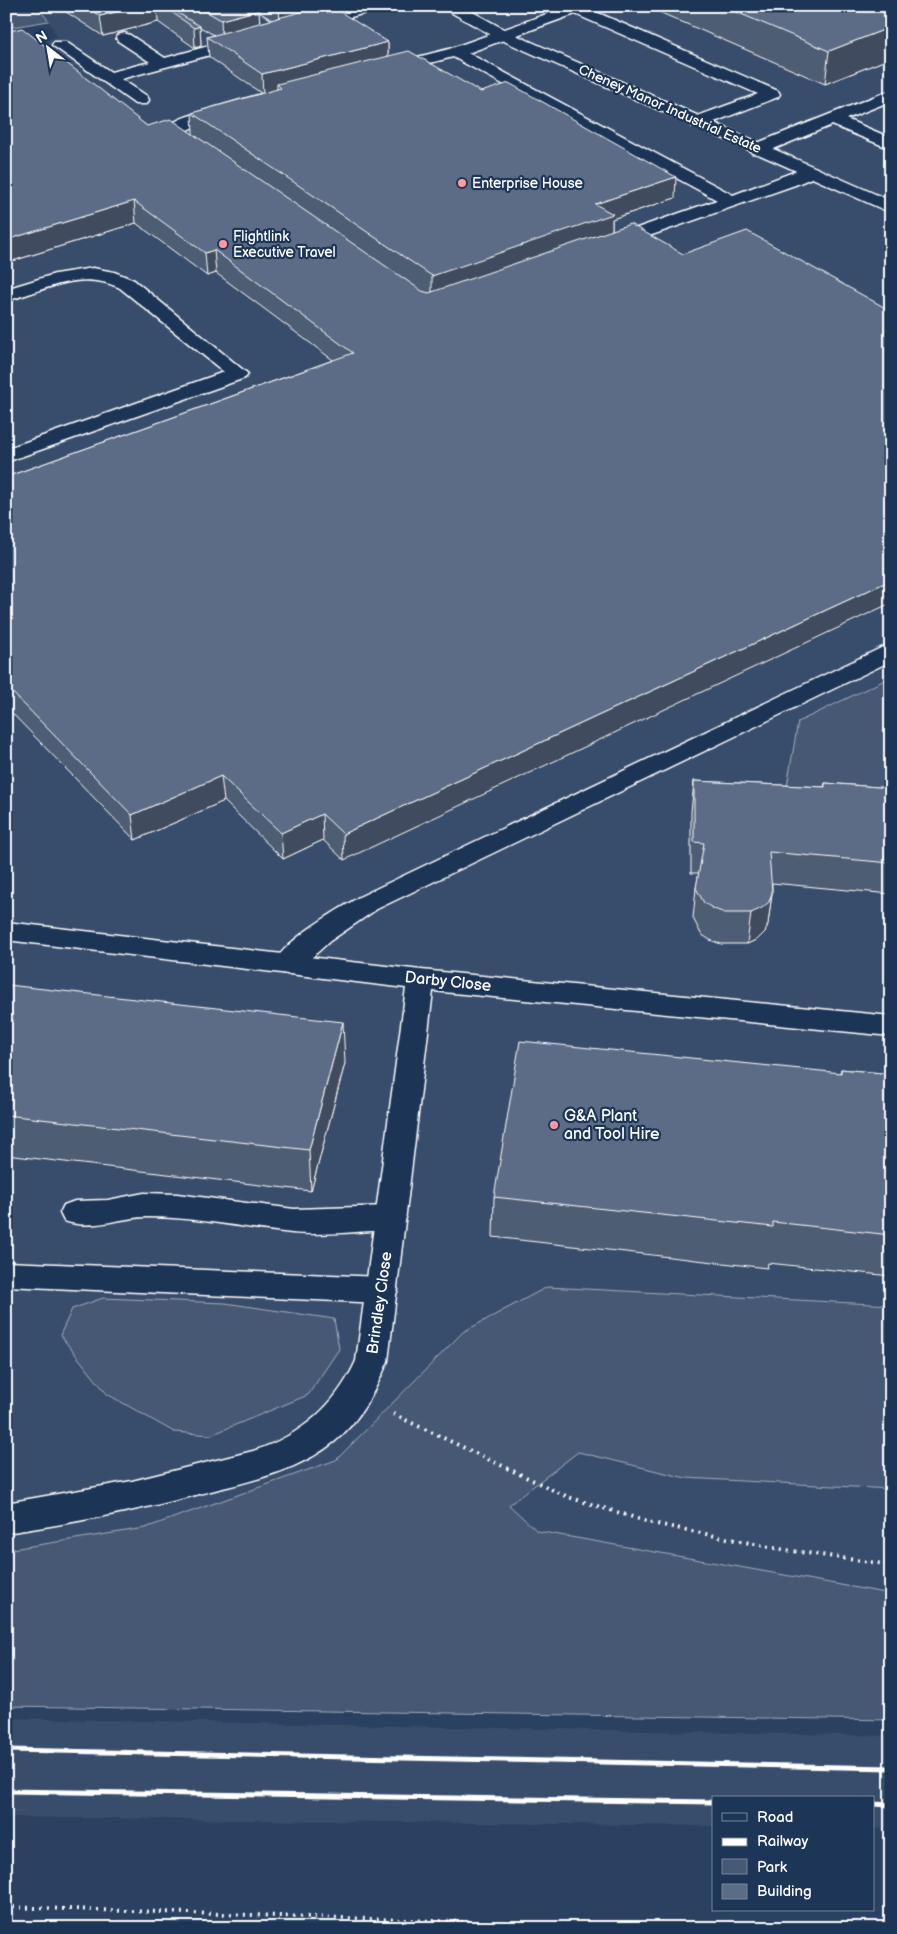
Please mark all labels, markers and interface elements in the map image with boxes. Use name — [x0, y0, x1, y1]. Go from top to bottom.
north arrow — [22, 22, 72, 72]
text: N — [33, 27, 50, 47]
street label: Cheney Manor Industrial Estate — [576, 61, 764, 157]
place label: Enterprise House — [472, 175, 583, 192]
marker: Enterprise House — [456, 177, 468, 189]
place label: Flightlink Executive Travel — [233, 228, 336, 261]
marker: Flightlink Executive Travel — [217, 238, 229, 250]
street label: Darby Close — [404, 968, 493, 996]
place label: G&A Plant and Tool Hire — [564, 1107, 660, 1144]
marker: G&A Plant and Tool Hire — [548, 1119, 560, 1131]
street label: Brindley Close — [363, 1250, 397, 1355]
legend — [712, 1796, 874, 1912]
text: Road — [757, 1808, 793, 1827]
text: Railway — [757, 1832, 808, 1851]
text: Park — [757, 1858, 788, 1877]
text: Building — [757, 1882, 812, 1901]

